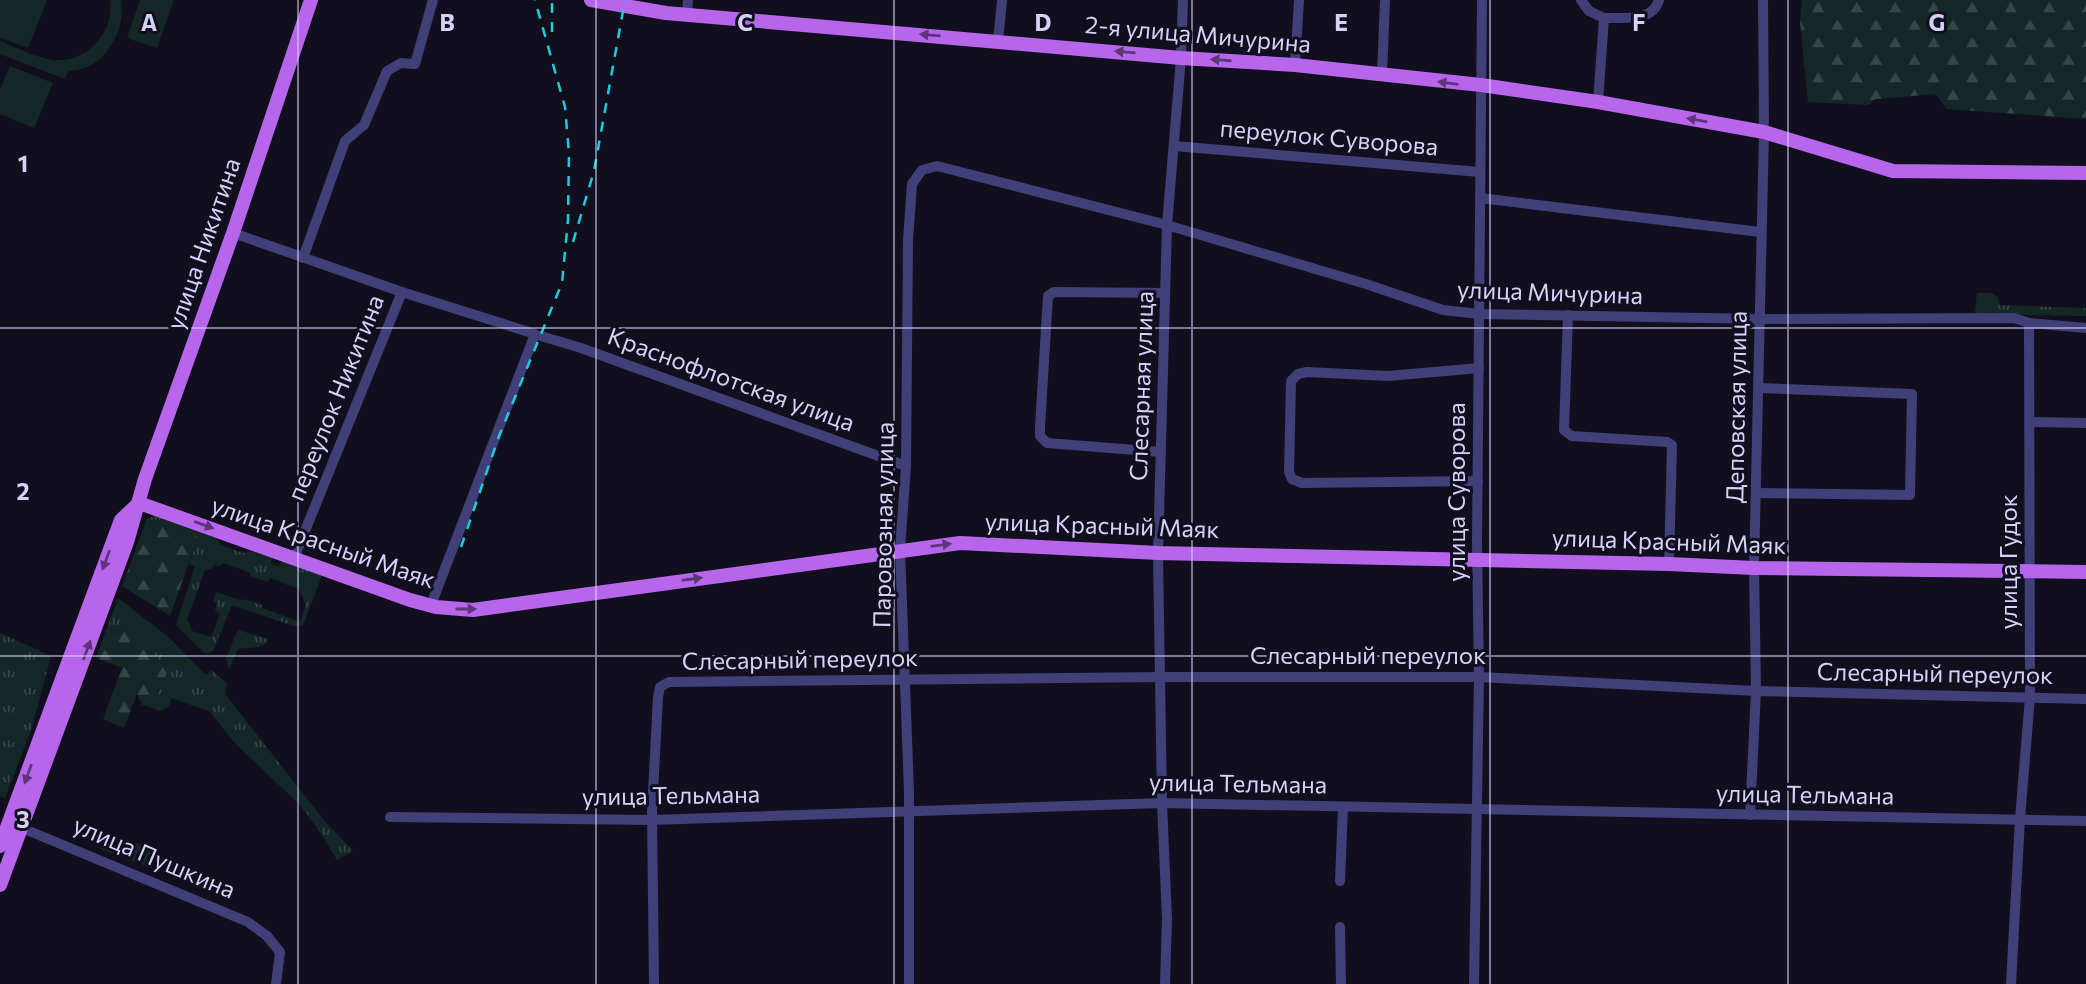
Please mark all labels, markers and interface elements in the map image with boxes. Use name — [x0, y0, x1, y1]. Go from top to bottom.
text: A — [141, 8, 158, 36]
text: B — [439, 8, 455, 36]
text: C — [737, 8, 753, 36]
text: D — [1035, 8, 1052, 36]
text: E — [1334, 8, 1348, 36]
text: F — [1632, 8, 1646, 36]
text: G — [1929, 8, 1945, 36]
street label: 2-я улица Мичурина — [1084, 9, 1312, 58]
one-way arrow — [918, 29, 940, 40]
one-way arrow — [1114, 47, 1136, 58]
one-way arrow — [1210, 54, 1232, 65]
one-way arrow — [1437, 77, 1459, 88]
street label: переулок Суворова — [1219, 113, 1439, 160]
one-way arrow — [1686, 114, 1708, 125]
text: 1 — [18, 149, 28, 177]
street label: улица Никитина — [160, 154, 246, 333]
street label: улица Мичурина — [1457, 274, 1644, 309]
street label: переулок Никитина — [280, 290, 389, 505]
street label: Слесарная улица — [1123, 290, 1158, 482]
street label: Деповская улица — [1719, 311, 1752, 503]
street label: Краснофлотская улица — [604, 320, 859, 437]
street label: улица Суворова — [1441, 402, 1470, 582]
street label: Паровозная улица — [866, 422, 899, 628]
text: 2 — [16, 477, 30, 505]
street label: улица Красный Маяк — [208, 490, 439, 594]
street label: улица Гудок — [1993, 494, 2022, 630]
street label: улица Красный Маяк — [984, 506, 1220, 543]
one-way arrow — [193, 520, 214, 531]
street label: улица Красный Маяк — [1551, 522, 1787, 559]
one-way arrow — [930, 540, 952, 551]
one-way arrow — [101, 550, 112, 571]
one-way arrow — [681, 574, 703, 585]
one-way arrow — [455, 603, 477, 615]
one-way arrow — [82, 639, 93, 660]
street label: Слесарный переулок — [1250, 640, 1486, 669]
street label: Слесарный переулок — [682, 642, 918, 675]
street label: Слесарный переулок — [1817, 656, 2053, 689]
one-way arrow — [22, 763, 33, 784]
street label: улица Тельмана — [1149, 766, 1327, 799]
street label: улица Тельмана — [1716, 777, 1894, 810]
street label: улица Тельмана — [582, 778, 760, 811]
text: 3 — [16, 805, 30, 833]
street label: улица Пушкина — [69, 809, 240, 904]

